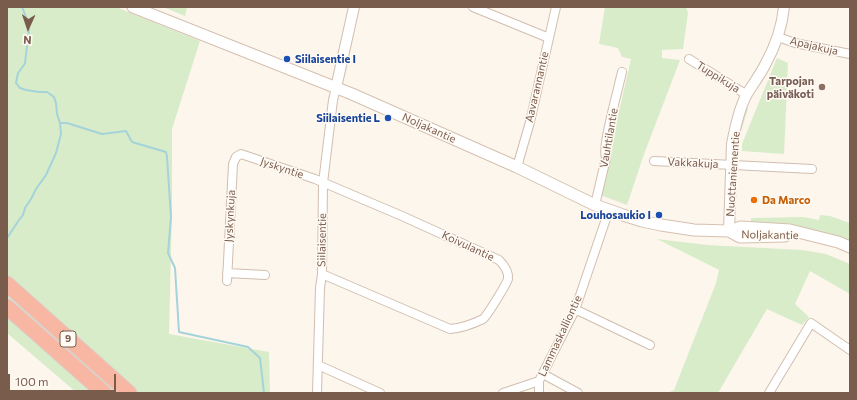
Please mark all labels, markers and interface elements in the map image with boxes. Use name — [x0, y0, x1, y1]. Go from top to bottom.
north arrow — [8, 8, 48, 48]
text: N — [23, 34, 32, 47]
street label: Apajakuja — [789, 34, 839, 58]
street label: Aavarannantie — [522, 50, 552, 124]
place label: Siilaisentie I — [295, 52, 356, 66]
marker: Siilaisentie I — [282, 54, 292, 64]
street label: Tuppikuja — [694, 58, 742, 96]
place label: Tarpojan päiväkoti — [767, 74, 814, 100]
marker: Tarpojan päiväkoti — [817, 82, 827, 92]
street label: Vauhtilantie — [597, 107, 621, 169]
street label: Noljakantie — [400, 110, 458, 146]
place label: Siilaisentie L — [316, 111, 380, 125]
marker: Siilaisentie L — [383, 113, 393, 123]
street label: Nuottaniementie — [723, 131, 743, 217]
street label: Jyskyntie — [259, 154, 305, 182]
street label: Vakkakuja — [667, 155, 719, 171]
street label: Jyskynkuja — [222, 189, 238, 243]
place label: Da Marco — [762, 193, 811, 207]
marker: Da Marco — [749, 195, 759, 205]
place label: Louhosaukio I — [580, 208, 651, 222]
marker: Louhosaukio I — [654, 210, 664, 220]
street label: Siilaisentie — [315, 213, 329, 267]
street label: Koivulantie — [440, 228, 496, 264]
street label: Noljakantie — [741, 228, 799, 242]
street label: Lammaskalliontie — [535, 293, 585, 379]
road number: 9 — [60, 331, 76, 347]
scale bar — [10, 366, 118, 392]
text: 100 m — [15, 374, 49, 388]

